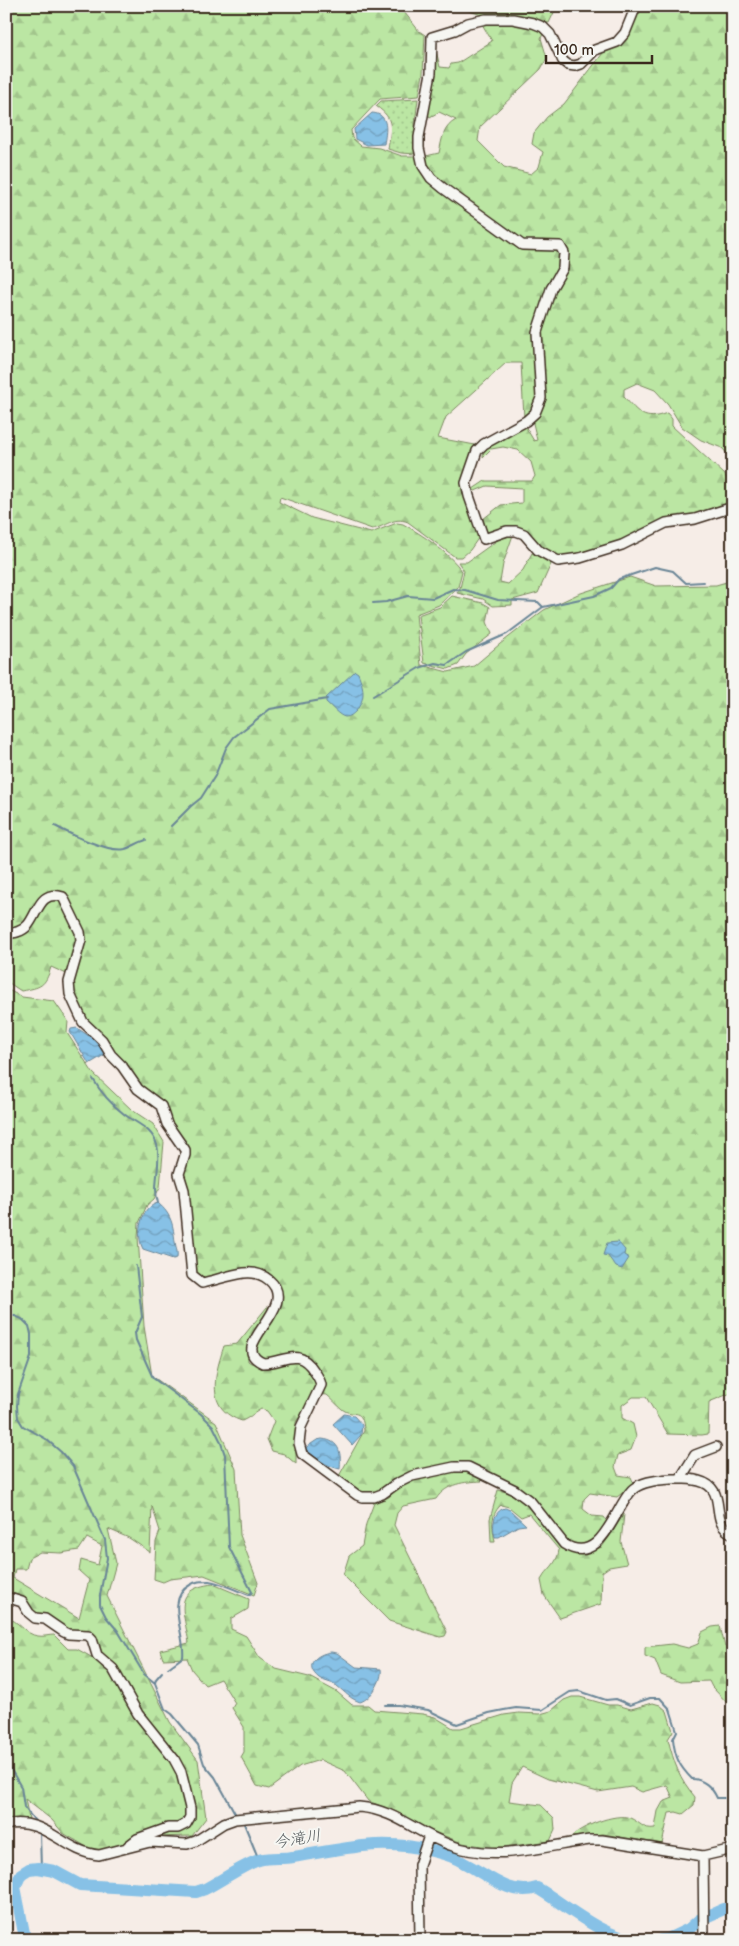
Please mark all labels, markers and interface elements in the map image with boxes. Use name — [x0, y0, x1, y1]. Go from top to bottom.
scale bar — [546, 32, 653, 64]
text: 100 m — [554, 41, 594, 60]
water label: 今滝川 — [272, 1826, 322, 1853]

